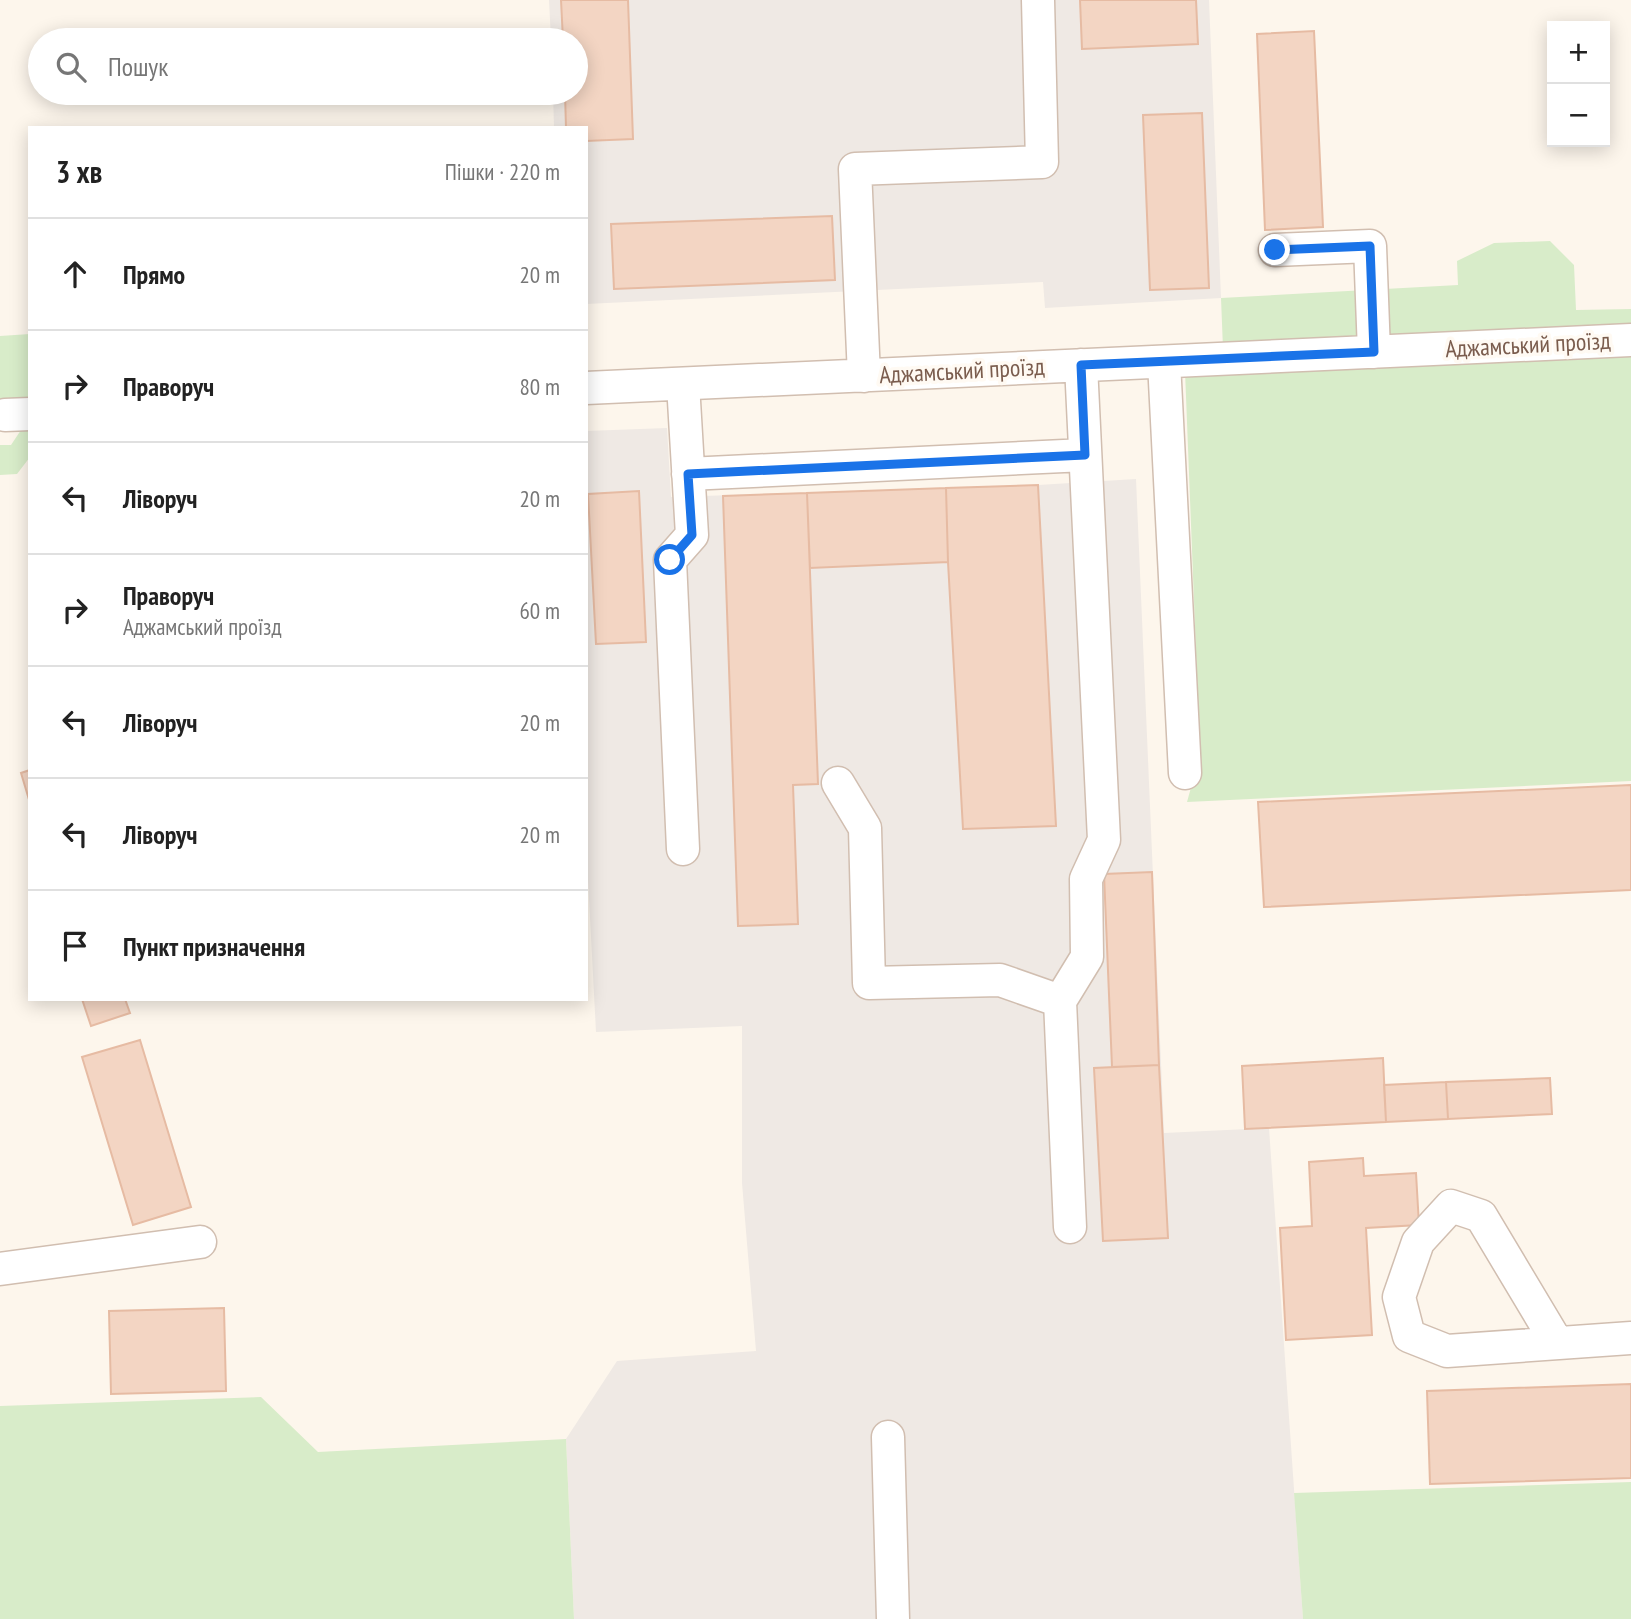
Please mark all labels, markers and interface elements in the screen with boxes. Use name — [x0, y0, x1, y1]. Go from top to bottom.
map controls — [1547, 21, 1610, 147]
button: + — [1547, 21, 1610, 84]
search box — [28, 28, 588, 105]
icon: search — [52, 48, 90, 86]
text: Пошук — [108, 50, 168, 83]
button: − — [1547, 84, 1610, 147]
text: 3 хв — [56, 152, 102, 191]
text: Пішки · 220 m — [445, 157, 560, 186]
route end — [1259, 234, 1290, 265]
icon: ahead — [56, 255, 94, 293]
text: Прямо — [123, 258, 185, 291]
text: 20 m — [519, 260, 560, 289]
street label: Аджамський проїзд — [1445, 325, 1612, 364]
street label: Аджамський проїзд — [879, 351, 1046, 390]
icon: right — [56, 367, 94, 405]
text: Праворуч — [123, 370, 214, 403]
text: 80 m — [519, 372, 560, 401]
icon: left — [56, 479, 94, 517]
text: Ліворуч — [123, 482, 197, 515]
text: 20 m — [519, 484, 560, 513]
route start — [654, 544, 685, 575]
text: Праворуч — [123, 579, 214, 612]
icon: right — [56, 591, 94, 629]
text: 60 m — [519, 596, 560, 625]
text: Аджамський проїзд — [123, 612, 282, 641]
icon: left — [56, 703, 94, 741]
text: Ліворуч — [123, 706, 197, 739]
text: 20 m — [519, 708, 560, 737]
icon: left — [56, 815, 94, 853]
text: Ліворуч — [123, 818, 197, 851]
text: 20 m — [519, 820, 560, 849]
icon: arrive — [56, 927, 94, 965]
text: Пункт призначення — [123, 930, 305, 963]

